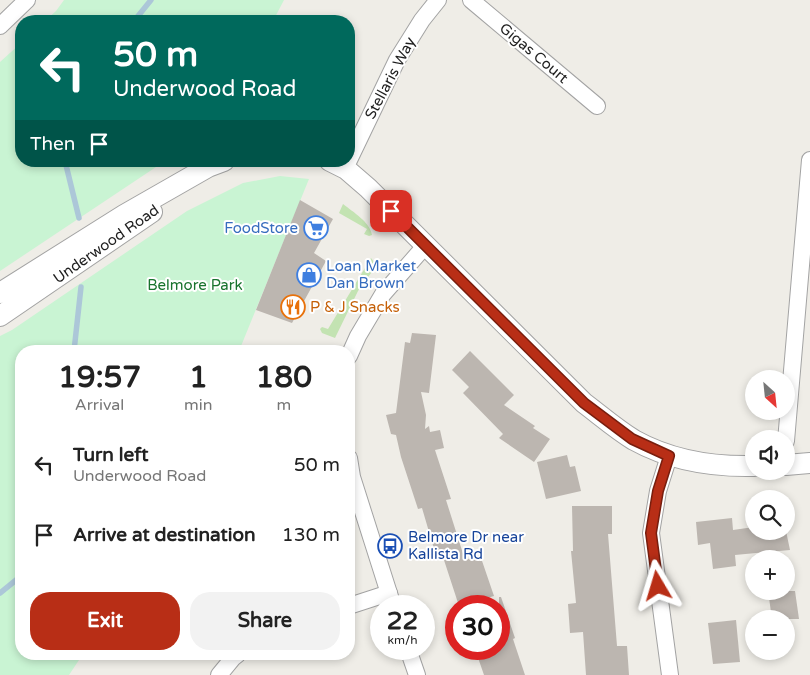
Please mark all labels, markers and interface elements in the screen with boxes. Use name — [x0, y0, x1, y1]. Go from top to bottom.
street label: Gigas Court — [496, 19, 572, 87]
text: 50 m — [113, 34, 198, 76]
street label: Stellaris Way — [361, 34, 419, 122]
icon: left — [30, 35, 95, 100]
text: Underwood Road — [113, 76, 296, 102]
icon: arrive — [85, 130, 113, 158]
text: Then — [30, 133, 75, 155]
pin — [370, 190, 412, 232]
icon: arrive — [377, 197, 405, 225]
street label: Underwood Road — [50, 201, 162, 287]
supermarket icon: FoodStore — [303, 215, 329, 241]
place label: FoodStore — [224, 219, 298, 237]
place label: Loan Market Dan Brown — [326, 257, 416, 292]
shop icon: Loan Market Dan Brown — [296, 262, 322, 288]
park label: Belmore Park — [147, 276, 243, 294]
restaurant icon: P & J Snacks — [280, 294, 306, 320]
place label: P & J Snacks — [310, 298, 400, 316]
text: 19:57 — [58, 359, 141, 396]
text: 1 — [189, 359, 208, 396]
text: 180 — [256, 359, 312, 396]
north arrow — [745, 370, 795, 420]
map controls — [745, 370, 795, 660]
text: Arrival — [75, 395, 124, 415]
text: min — [184, 395, 213, 415]
text: m — [276, 395, 291, 415]
button: sound — [745, 430, 795, 480]
text: Turn left — [73, 444, 149, 466]
icon: left — [30, 451, 58, 479]
text: 50 m — [294, 454, 340, 476]
text: Underwood Road — [73, 466, 206, 486]
button: search — [745, 490, 795, 540]
icon: arrive — [30, 521, 58, 549]
text: Arrive at destination — [73, 524, 256, 546]
text: 130 m — [282, 524, 340, 546]
place label: Belmore Dr near Kallista Rd — [408, 528, 524, 563]
bus stop icon: Belmore Dr near Kallista Rd — [377, 533, 403, 559]
button: + — [745, 550, 795, 600]
position arrow — [631, 559, 683, 611]
button: Exit — [30, 592, 180, 650]
button: Share — [190, 592, 340, 650]
speed limit sign: 30 — [445, 595, 510, 660]
text: 22 — [387, 606, 418, 636]
button: − — [745, 610, 795, 660]
text: km/h — [387, 633, 418, 647]

